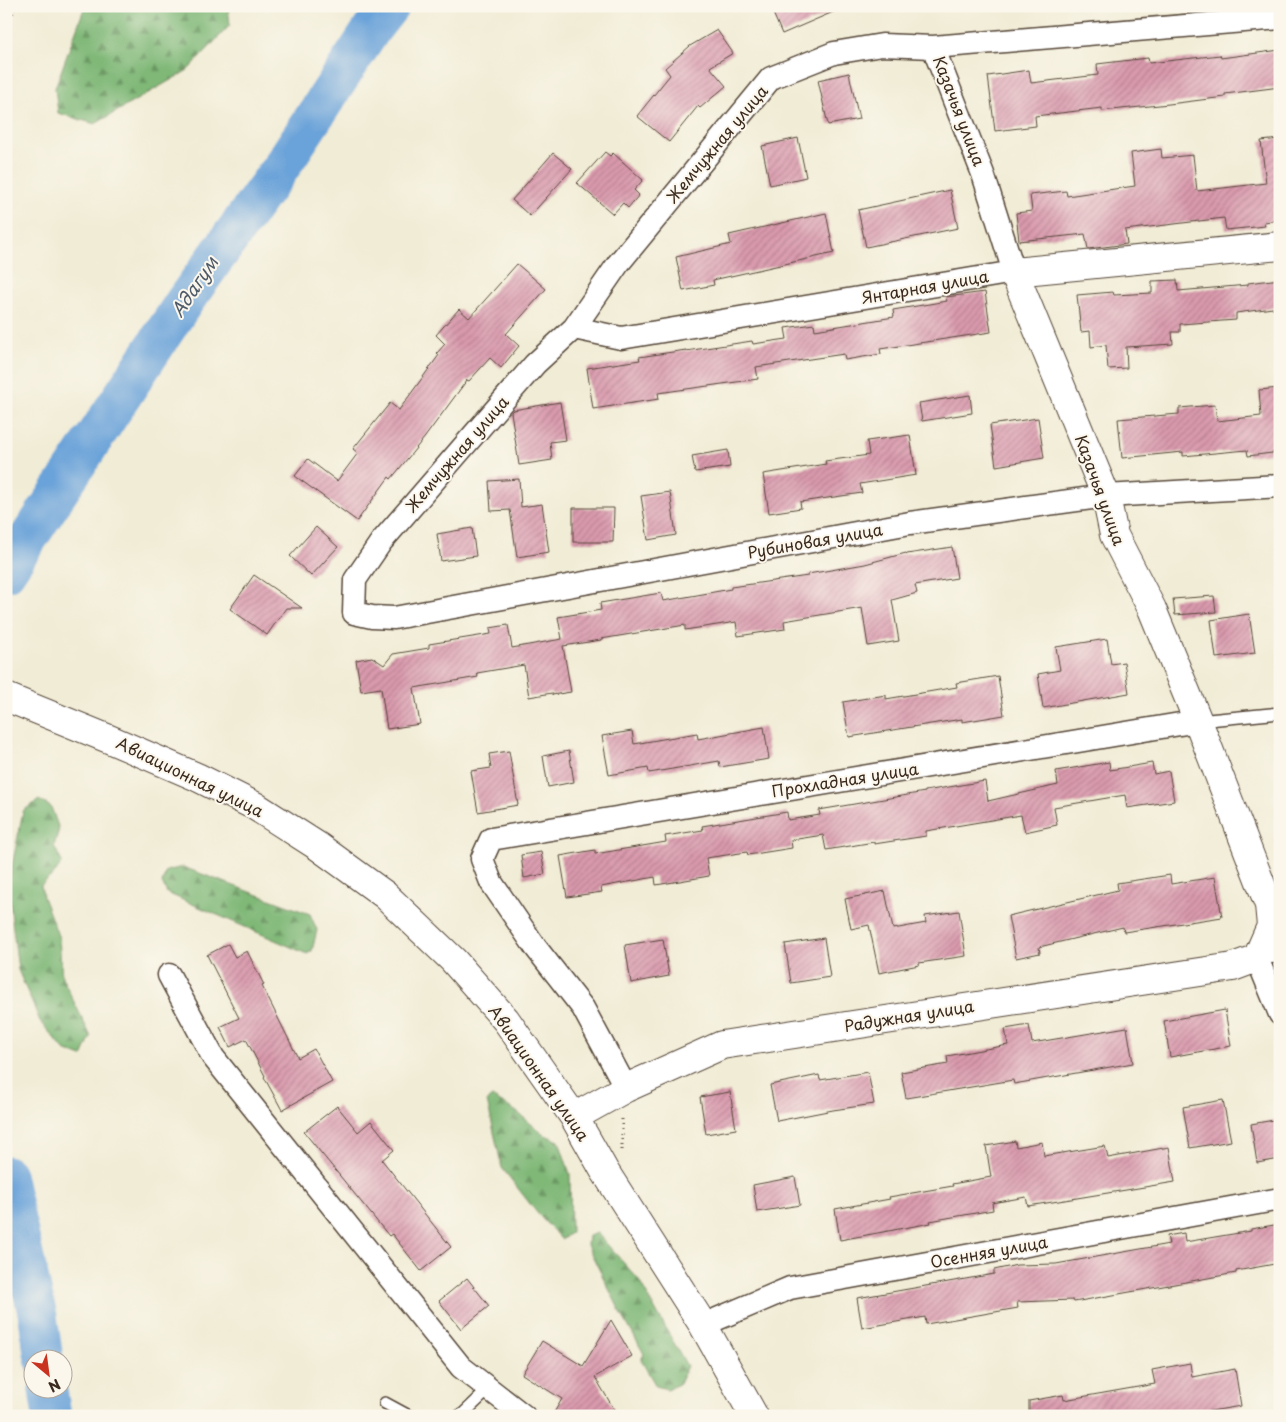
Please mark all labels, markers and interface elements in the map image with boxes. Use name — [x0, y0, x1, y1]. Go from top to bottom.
street label: Казачья улица — [928, 52, 992, 169]
street label: Жемчужная улица — [660, 79, 773, 207]
water label: Адагум — [164, 250, 224, 322]
street label: Янтарная улица — [859, 263, 990, 309]
street label: Жемчужная улица — [399, 390, 514, 517]
street label: Казачья улица — [1070, 431, 1132, 548]
street label: Рубиновая улица — [745, 516, 884, 564]
street label: Авиационная улица — [113, 730, 268, 822]
street label: Прохладная улица — [770, 756, 920, 802]
street label: Радужная улица — [842, 993, 975, 1037]
street label: Авиационная улица — [484, 1000, 596, 1145]
street label: Осенняя улица — [928, 1229, 1049, 1273]
north arrow — [22, 1350, 72, 1400]
text: N — [45, 1374, 64, 1398]

